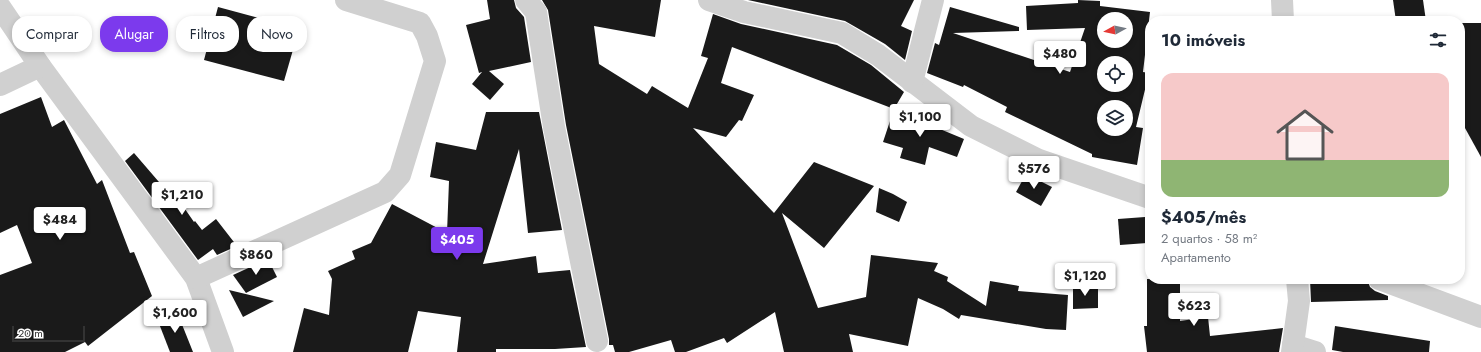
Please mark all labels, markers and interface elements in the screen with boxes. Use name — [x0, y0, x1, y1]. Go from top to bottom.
north arrow — [1097, 12, 1133, 48]
map controls — [1097, 12, 1133, 136]
chip: Comprar — [12, 16, 92, 52]
chip: Alugar — [100, 16, 168, 52]
chip: Filtros — [176, 16, 239, 52]
chip: Novo — [247, 16, 307, 52]
text: 10 imóveis — [1161, 28, 1245, 52]
icon: filters — [1427, 29, 1449, 51]
pin: $480 — [1036, 41, 1084, 75]
text: $480 — [1043, 44, 1077, 63]
button: locate — [1097, 56, 1133, 92]
icon: home — [1269, 99, 1341, 171]
button: layers — [1097, 100, 1133, 136]
pin: $1,100 — [887, 104, 953, 138]
text: $1,100 — [899, 107, 941, 126]
pin: $576 — [1010, 156, 1058, 190]
text: $576 — [1017, 159, 1051, 178]
pin: $1,210 — [149, 182, 215, 216]
text: $1,210 — [161, 185, 203, 204]
text: $405/mês — [1161, 205, 1246, 229]
pin: $484 — [36, 207, 84, 241]
text: $484 — [43, 210, 77, 229]
pin: $405 — [433, 227, 481, 261]
text: 2 quartos · 58 m² — [1161, 229, 1257, 248]
text: $405 — [440, 230, 474, 249]
pin: $860 — [232, 242, 280, 276]
text: $860 — [239, 245, 273, 264]
text: Apartamento — [1161, 248, 1231, 267]
pin: $1,120 — [1052, 263, 1118, 297]
text: $1,120 — [1064, 266, 1106, 285]
pin: $623 — [1170, 293, 1218, 327]
text: $623 — [1177, 296, 1211, 315]
pin: $1,600 — [142, 300, 208, 334]
text: $1,600 — [153, 303, 197, 322]
scale bar — [12, 324, 85, 343]
text: 20 m — [18, 325, 43, 341]

